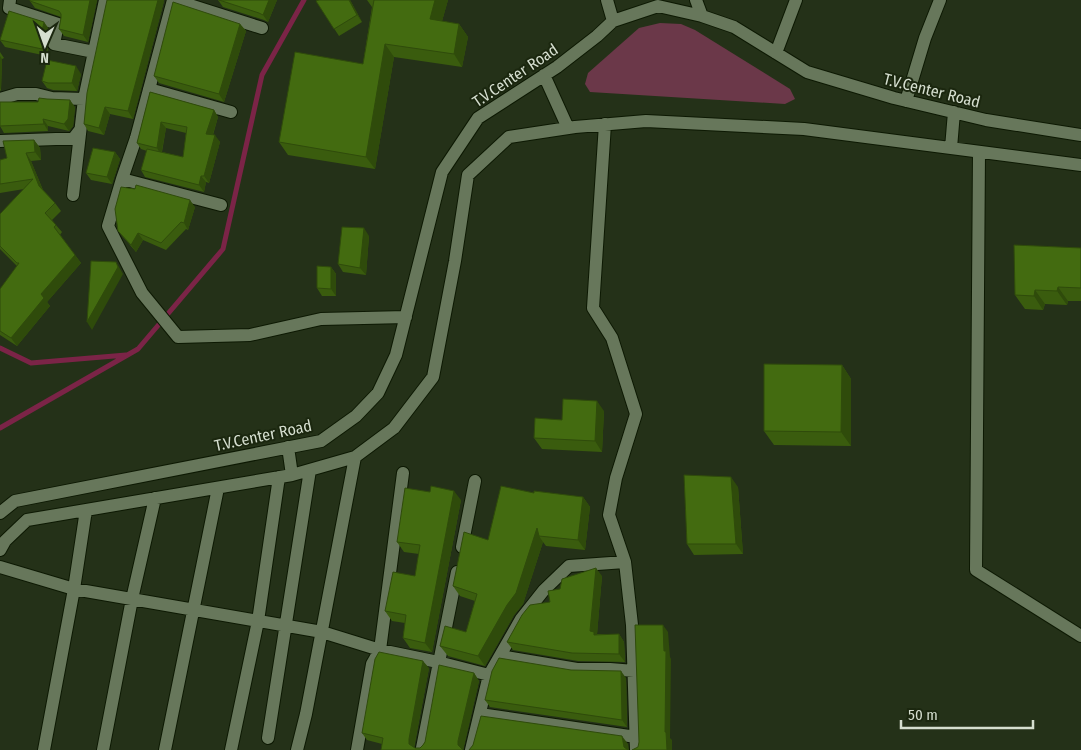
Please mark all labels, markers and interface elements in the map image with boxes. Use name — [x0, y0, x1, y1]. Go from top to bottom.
north arrow — [20, 20, 70, 70]
street label: T.V.Center Road — [469, 40, 562, 111]
text: N — [40, 49, 49, 66]
street label: T.V.Center Road — [882, 69, 982, 112]
street label: T.V.Center Road — [213, 416, 314, 455]
scale bar — [901, 698, 1034, 730]
text: 50 m — [908, 706, 938, 724]

